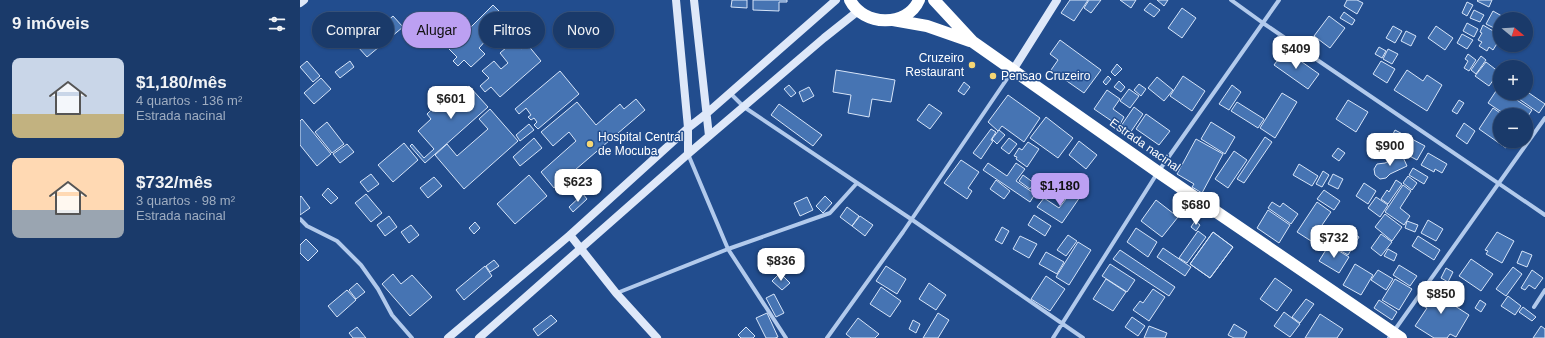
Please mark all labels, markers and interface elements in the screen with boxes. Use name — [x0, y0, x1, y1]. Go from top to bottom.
chip: Comprar — [312, 12, 394, 48]
chip: Alugar — [402, 12, 471, 48]
chip: Filtros — [479, 12, 545, 48]
chip: Novo — [553, 12, 614, 48]
north arrow — [1493, 12, 1533, 52]
map controls — [1493, 12, 1533, 148]
icon: filters — [266, 13, 288, 35]
text: 9 imóveis — [12, 14, 90, 33]
pin: $409 — [1272, 36, 1320, 70]
text: $409 — [1282, 41, 1310, 56]
place label: Cruzeiro Restaurant — [905, 51, 965, 79]
marker: Cruzeiro Restaurant — [967, 60, 977, 70]
button: + — [1493, 60, 1533, 100]
place label: Pensao Cruzeiro — [1001, 69, 1091, 83]
marker: Pensao Cruzeiro — [988, 71, 998, 81]
text: $1,180/mês — [136, 73, 227, 92]
icon: home — [44, 74, 92, 122]
pin: $601 — [427, 86, 475, 120]
text: $601 — [437, 91, 465, 106]
text: 4 quartos · 136 m² — [136, 93, 242, 108]
text: Estrada nacinal — [136, 108, 226, 123]
button: − — [1493, 108, 1533, 148]
street label: Estrada nacinal — [1107, 116, 1183, 174]
place label: Hospital Central de Mocuba — [598, 130, 683, 158]
pin: $900 — [1366, 133, 1414, 167]
text: $900 — [1376, 138, 1404, 153]
marker: Hospital Central de Mocuba — [585, 139, 595, 149]
pin: $623 — [554, 169, 602, 203]
text: $732/mês — [136, 173, 213, 192]
pin: $1,180 — [1027, 173, 1093, 207]
icon: home — [44, 174, 92, 222]
text: $623 — [564, 174, 592, 189]
text: $1,180 — [1040, 178, 1080, 193]
pin: $680 — [1172, 192, 1220, 226]
text: 3 quartos · 98 m² — [136, 193, 235, 208]
text: $680 — [1182, 197, 1210, 212]
text: Estrada nacinal — [136, 208, 226, 223]
pin: $732 — [1310, 225, 1358, 259]
text: $732 — [1320, 230, 1348, 245]
pin: $836 — [757, 248, 805, 282]
text: $836 — [767, 253, 795, 268]
pin: $850 — [1417, 281, 1465, 315]
text: $850 — [1427, 286, 1455, 301]

